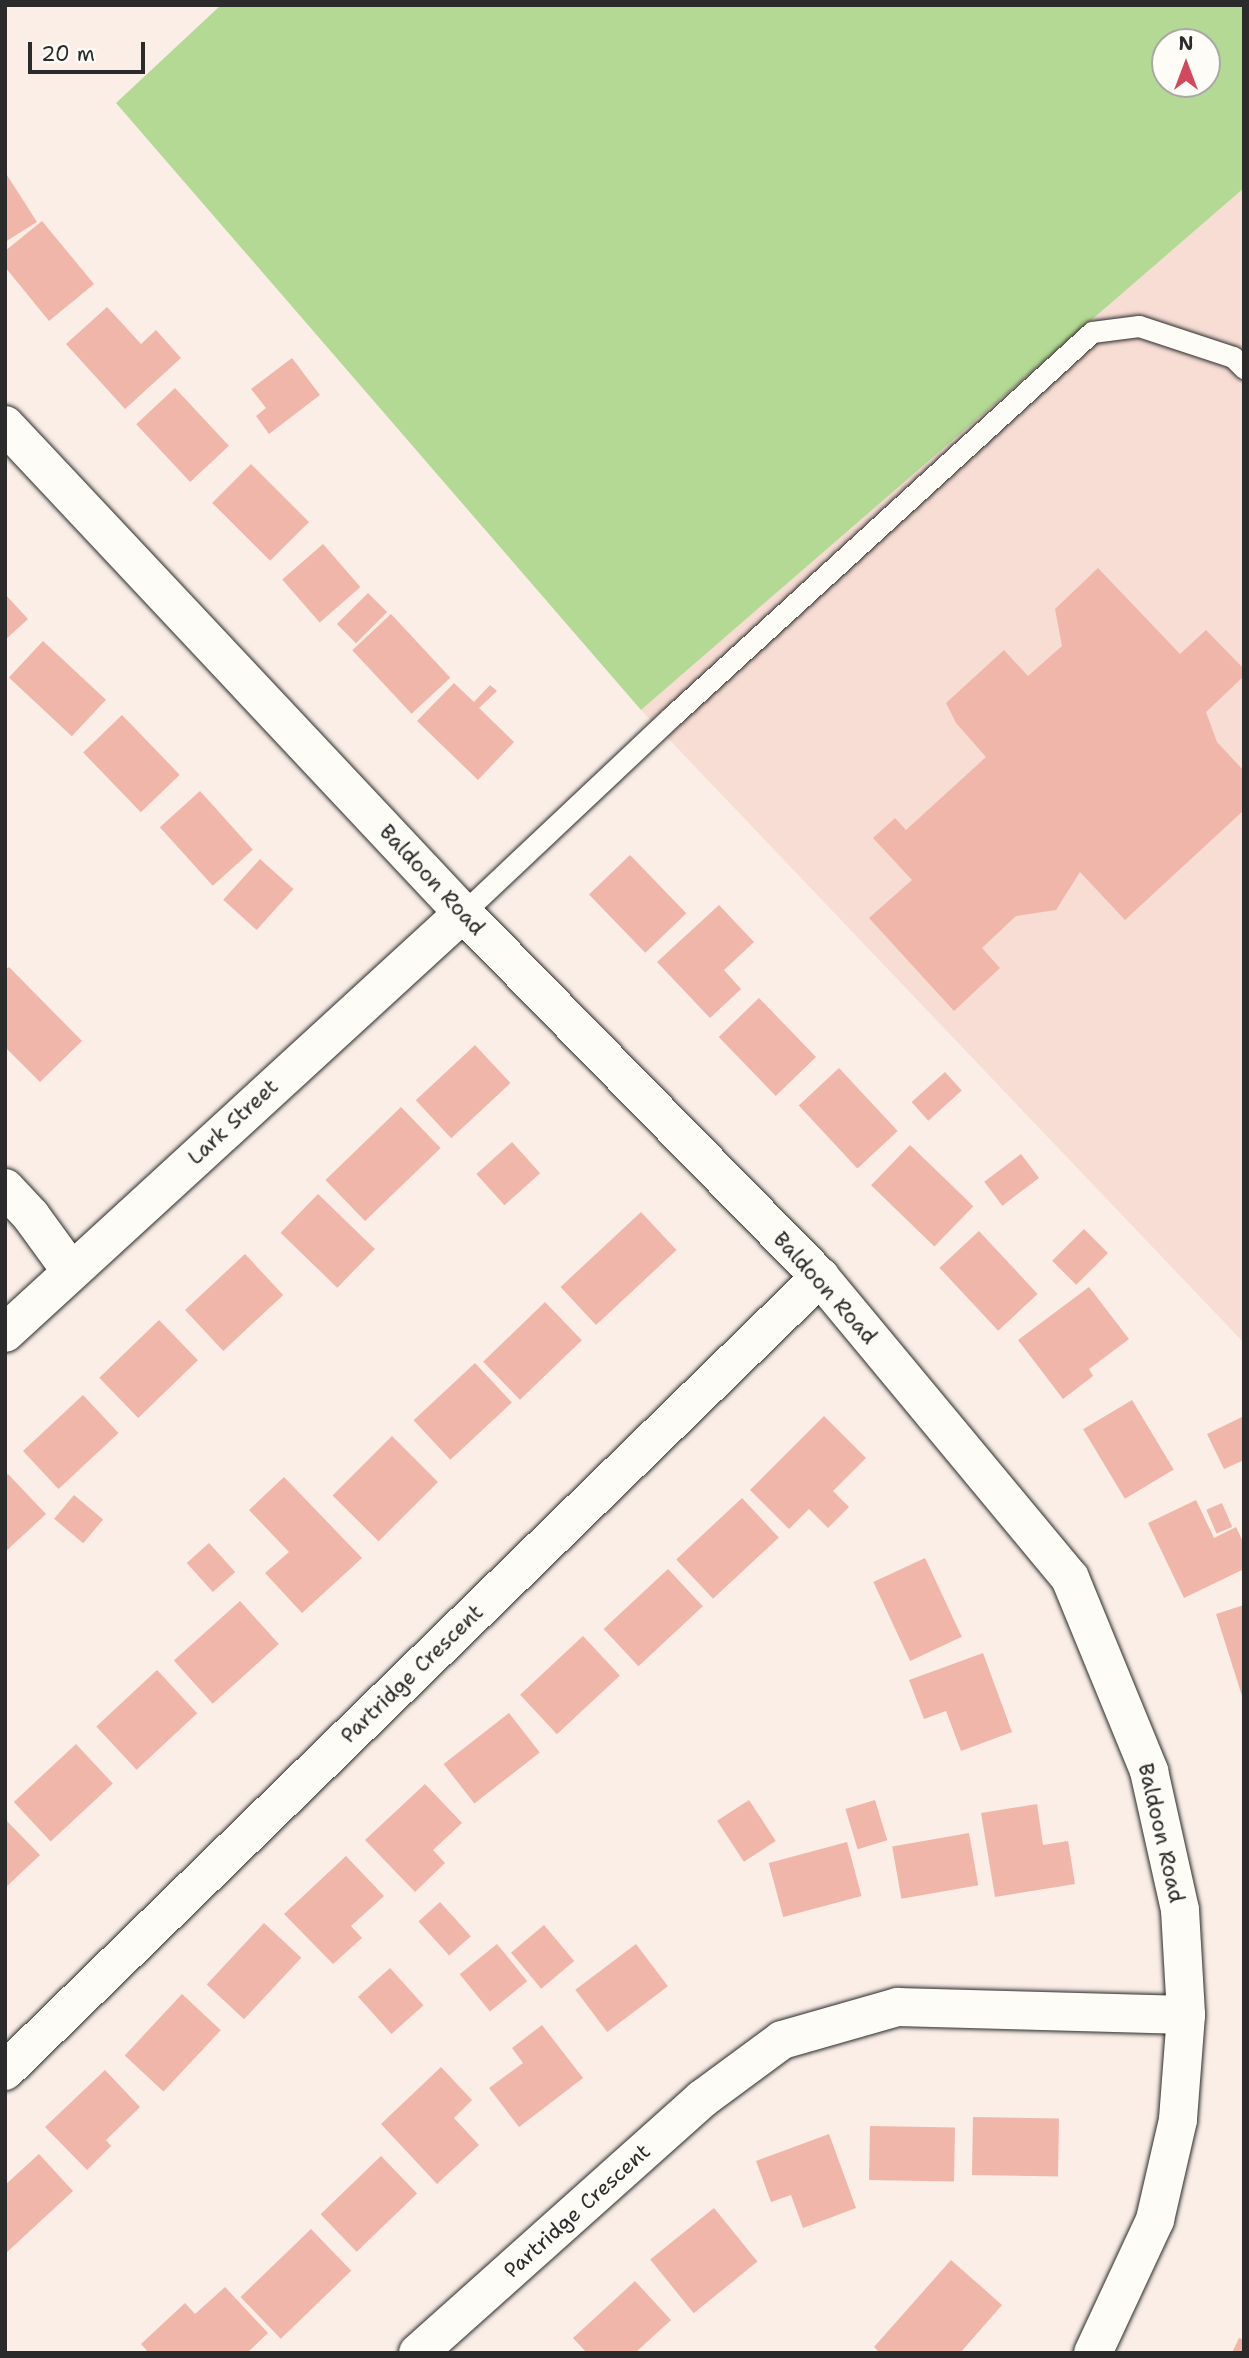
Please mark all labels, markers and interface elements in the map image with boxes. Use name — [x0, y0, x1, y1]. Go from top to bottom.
scale bar — [32, 28, 149, 72]
north arrow — [1151, 28, 1221, 98]
text: N — [1178, 31, 1194, 56]
text: 20 m — [41, 40, 95, 68]
street label: Baldoon Road — [374, 819, 490, 941]
street label: Lark Street — [183, 1074, 283, 1170]
street label: Baldoon Road — [768, 1227, 882, 1349]
street label: Partridge Crescent — [336, 1600, 488, 1748]
street label: Baldoon Road — [1133, 1761, 1189, 1905]
street label: Partridge Crescent — [499, 2139, 655, 2283]

